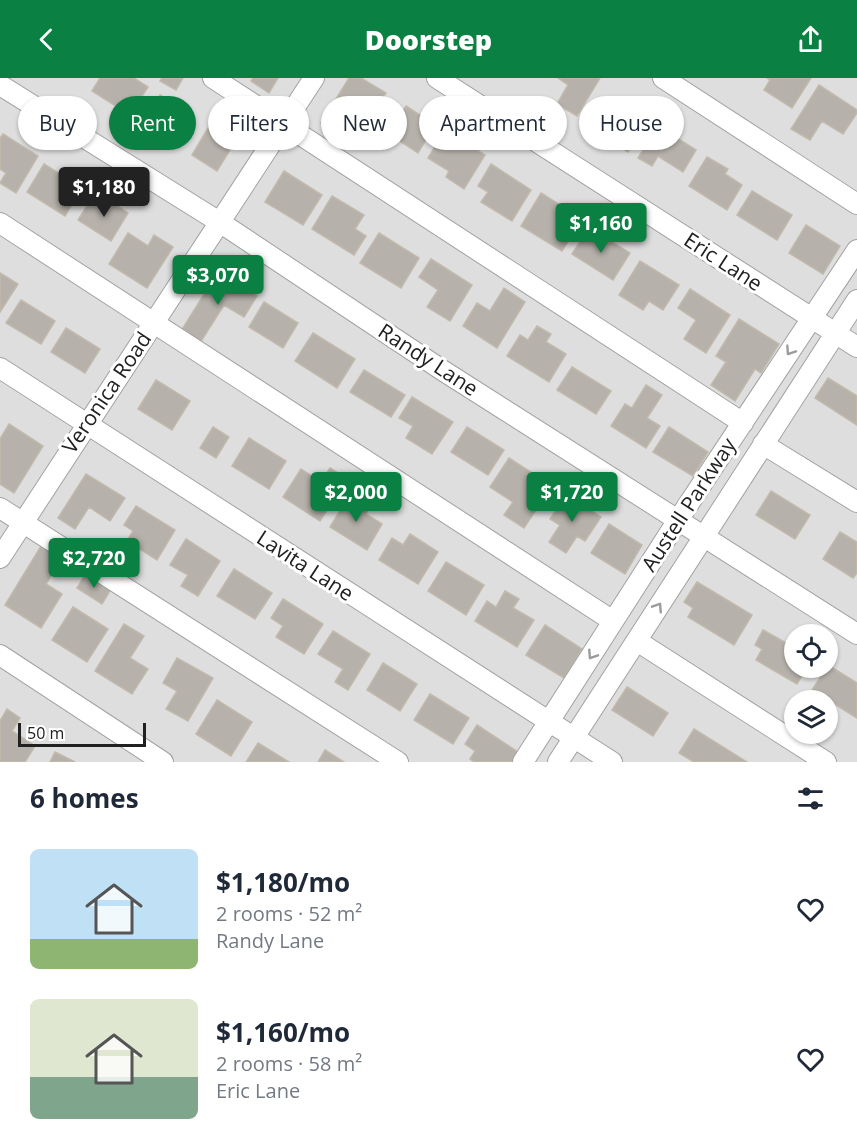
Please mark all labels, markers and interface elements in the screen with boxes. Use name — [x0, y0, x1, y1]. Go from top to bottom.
text: Doorstep — [365, 21, 492, 58]
icon: back — [30, 23, 63, 56]
icon: share — [794, 23, 827, 56]
chip: Buy — [18, 96, 97, 150]
chip: Rent — [109, 96, 196, 150]
chip: Filters — [208, 96, 309, 150]
chip: New — [321, 96, 407, 150]
chip: Apartment — [419, 96, 567, 150]
chip: House — [579, 96, 684, 150]
pin: $1,180 — [55, 167, 153, 218]
text: $1,180 — [73, 173, 135, 200]
pin: $1,160 — [552, 203, 650, 254]
text: $1,160 — [570, 209, 632, 236]
street label: Eric Lane — [679, 225, 768, 297]
pin: $3,070 — [169, 255, 267, 306]
text: $3,070 — [187, 261, 249, 288]
street label: Randy Lane — [373, 316, 484, 402]
street label: Veronica Road — [55, 326, 157, 459]
one-way arrow — [787, 345, 798, 356]
street label: Austell Parkway — [635, 432, 742, 577]
pin: $2,000 — [307, 472, 405, 523]
pin: $1,720 — [523, 472, 621, 523]
text: $2,000 — [325, 478, 387, 505]
text: $1,720 — [541, 478, 603, 505]
street label: Lavita Lane — [252, 523, 359, 607]
pin: $2,720 — [45, 538, 143, 589]
text: $2,720 — [63, 544, 125, 571]
one-way arrow — [651, 603, 663, 613]
map controls — [784, 624, 838, 744]
button: locate — [784, 624, 838, 678]
one-way arrow — [587, 649, 599, 659]
button: layers — [784, 690, 838, 744]
scale bar — [18, 720, 146, 748]
text: 50 m — [27, 722, 64, 744]
text: 6 homes — [30, 780, 139, 816]
icon: filters — [794, 782, 827, 815]
text: $1,180/mo — [216, 864, 350, 900]
icon: home — [78, 873, 150, 945]
icon: heart — [794, 893, 827, 926]
text: 2 rooms · 52 m² — [216, 900, 362, 927]
text: Randy Lane — [216, 927, 324, 954]
text: $1,160/mo — [216, 1014, 350, 1050]
icon: home — [78, 1023, 150, 1095]
icon: heart — [794, 1043, 827, 1076]
text: 2 rooms · 58 m² — [216, 1050, 362, 1077]
text: Eric Lane — [216, 1077, 300, 1104]

